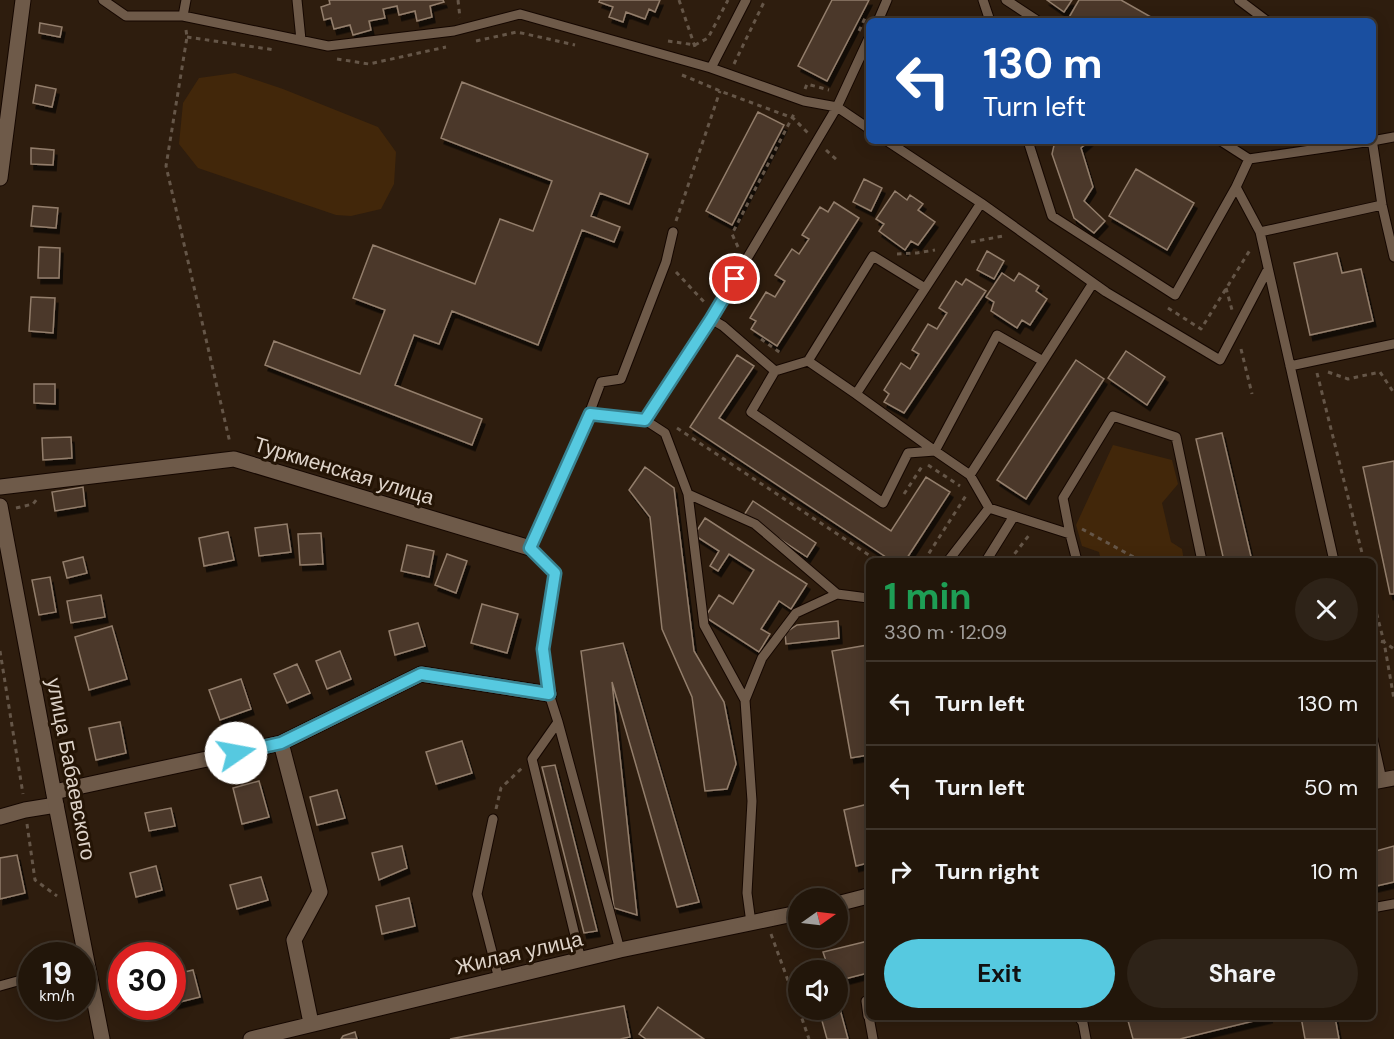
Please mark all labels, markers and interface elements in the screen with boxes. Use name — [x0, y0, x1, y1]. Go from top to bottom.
text: 130 m — [983, 36, 1103, 91]
icon: left — [884, 42, 962, 120]
text: Turn left — [983, 89, 1086, 124]
pin — [709, 253, 760, 304]
icon: arrive — [718, 262, 751, 295]
street label: Туркменская улица — [250, 430, 438, 512]
text: 1 min — [884, 573, 972, 620]
button: close — [1295, 578, 1358, 641]
text: 330 m · 12:09 — [884, 619, 1007, 645]
street label: улица Бабаевского — [40, 675, 102, 863]
icon: left — [884, 687, 917, 720]
text: Turn left — [935, 689, 1025, 718]
text: 130 m — [1298, 689, 1358, 718]
position arrow — [204, 721, 268, 785]
icon: left — [884, 771, 917, 804]
text: Turn left — [935, 773, 1025, 802]
text: 50 m — [1304, 773, 1358, 802]
icon: right — [884, 855, 917, 888]
text: Turn right — [935, 857, 1040, 886]
text: 10 m — [1311, 857, 1358, 886]
north arrow — [788, 888, 848, 948]
map controls — [788, 888, 848, 1020]
street label: Жилая улица — [453, 925, 586, 981]
button: Exit — [884, 939, 1115, 1008]
button: Share — [1127, 939, 1358, 1008]
speed limit sign: 30 — [108, 942, 186, 1020]
text: 19 — [42, 954, 72, 993]
button: sound — [788, 960, 848, 1020]
text: km/h — [39, 986, 75, 1006]

